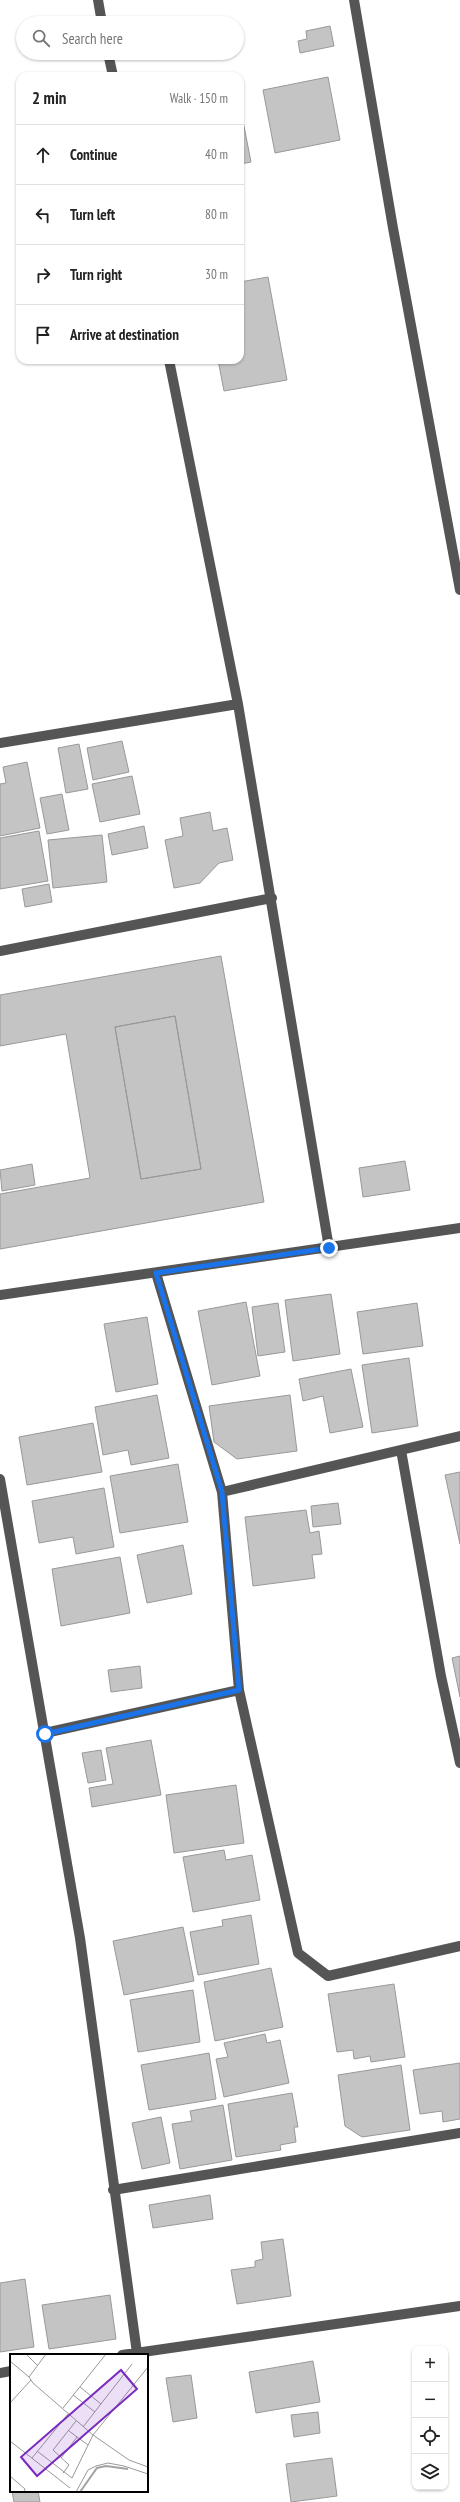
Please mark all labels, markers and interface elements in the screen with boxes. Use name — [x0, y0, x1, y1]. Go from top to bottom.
search box — [16, 16, 244, 60]
icon: search — [30, 27, 52, 49]
text: Search here — [62, 29, 123, 48]
text: 2 min — [32, 87, 66, 109]
text: Walk · 150 m — [170, 90, 228, 107]
icon: ahead — [32, 144, 54, 166]
text: Continue — [70, 145, 117, 164]
text: 40 m — [205, 146, 228, 163]
icon: left — [32, 204, 54, 226]
text: Turn left — [70, 205, 115, 224]
text: 80 m — [205, 206, 228, 223]
icon: right — [32, 264, 54, 286]
text: Turn right — [70, 265, 122, 284]
text: 30 m — [205, 266, 228, 283]
icon: arrive — [32, 324, 54, 346]
text: Arrive at destination — [70, 325, 179, 344]
route end — [320, 1239, 338, 1257]
route start — [36, 1725, 54, 1743]
map controls — [412, 2346, 448, 2490]
button: + — [412, 2346, 448, 2382]
inset map — [10, 2354, 148, 2492]
button: − — [412, 2382, 448, 2418]
button: locate — [412, 2418, 448, 2454]
button: layers — [412, 2454, 448, 2490]

